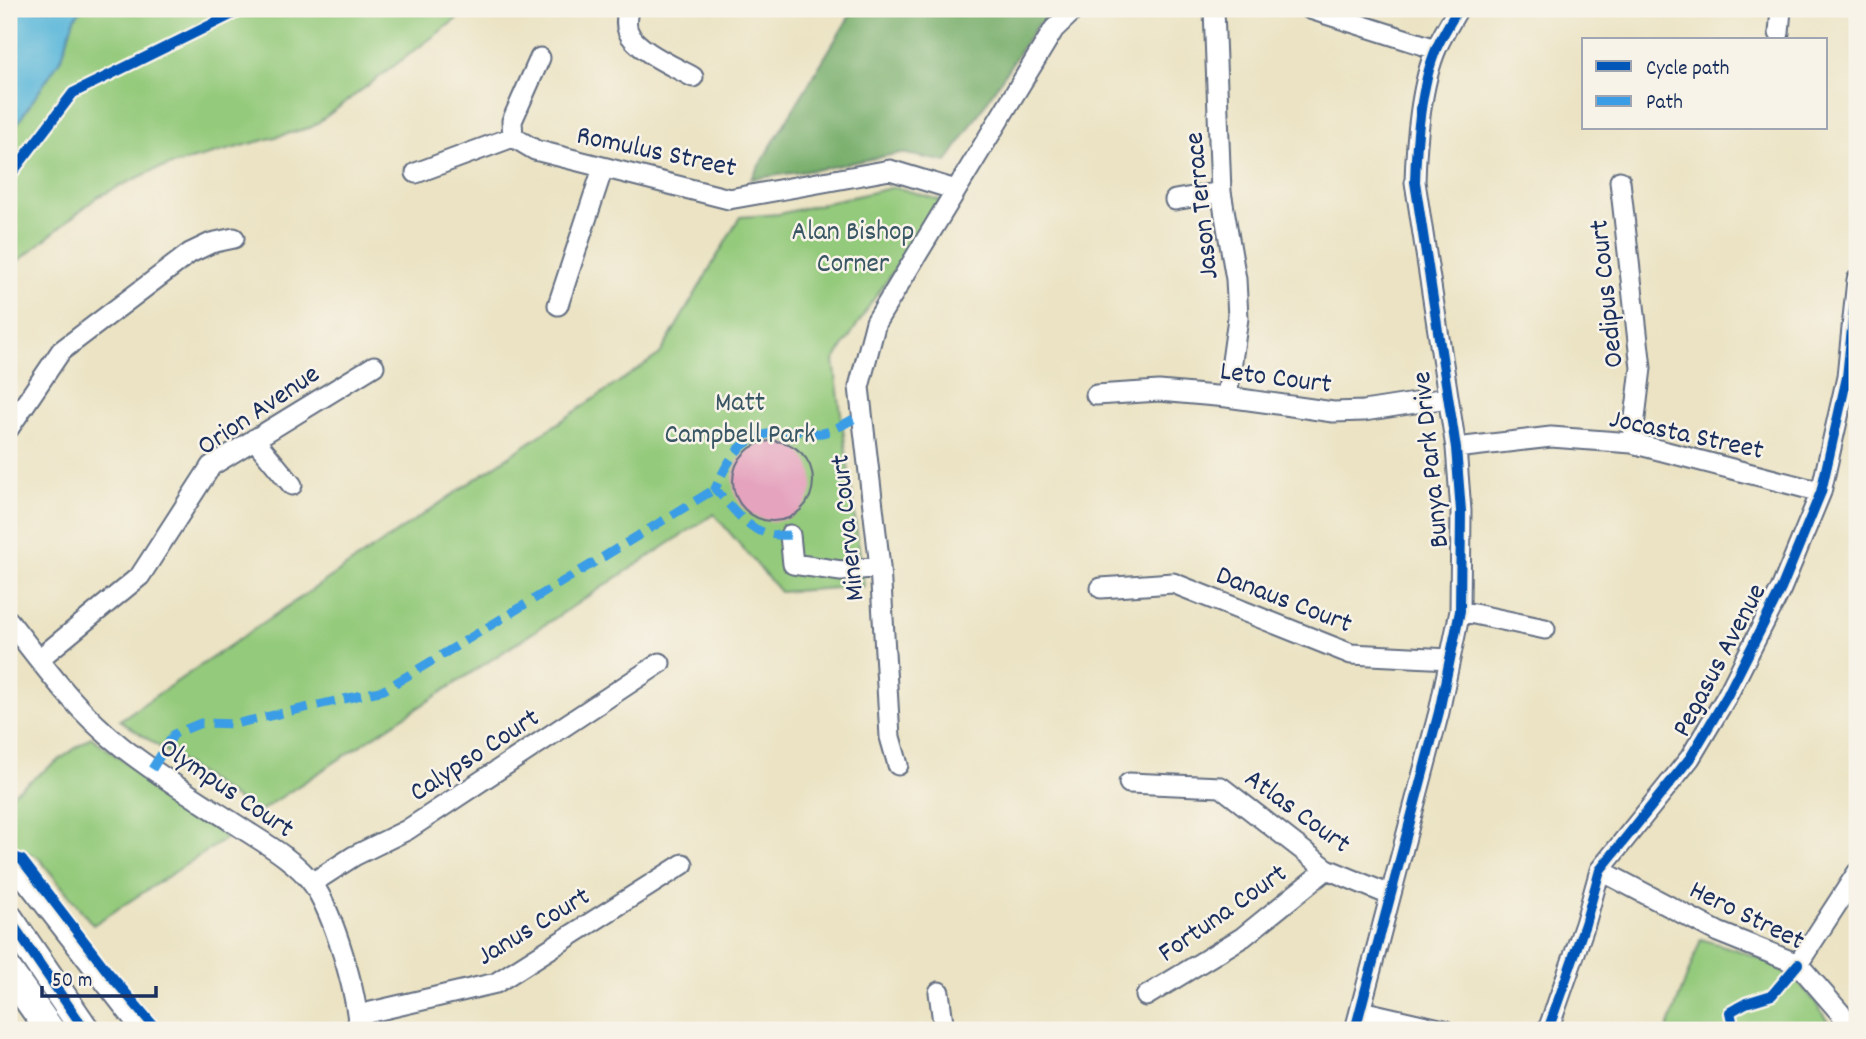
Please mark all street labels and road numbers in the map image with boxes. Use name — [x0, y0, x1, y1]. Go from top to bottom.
street label: Romulus Street — [572, 117, 740, 190]
street label: Jason Terrace — [1176, 130, 1232, 281]
street label: Oedipus Court — [1581, 217, 1637, 370]
street label: Leto Court — [1217, 353, 1333, 407]
street label: Orion Avenue — [191, 356, 329, 468]
street label: Bunya Park Drive — [1404, 369, 1462, 550]
street label: Jocasta Street — [1605, 401, 1767, 473]
street label: Minerva Court — [822, 452, 878, 603]
street label: Danaus Court — [1209, 557, 1357, 646]
street label: Pegasus Avenue — [1664, 577, 1779, 745]
street label: Calypso Court — [403, 700, 549, 814]
street label: Olympus Court — [150, 730, 301, 850]
street label: Atlas Court — [1235, 761, 1357, 865]
street label: Fortuna Court — [1151, 856, 1296, 974]
street label: Hero Street — [1681, 872, 1810, 963]
street label: Janus Court — [470, 879, 599, 978]

